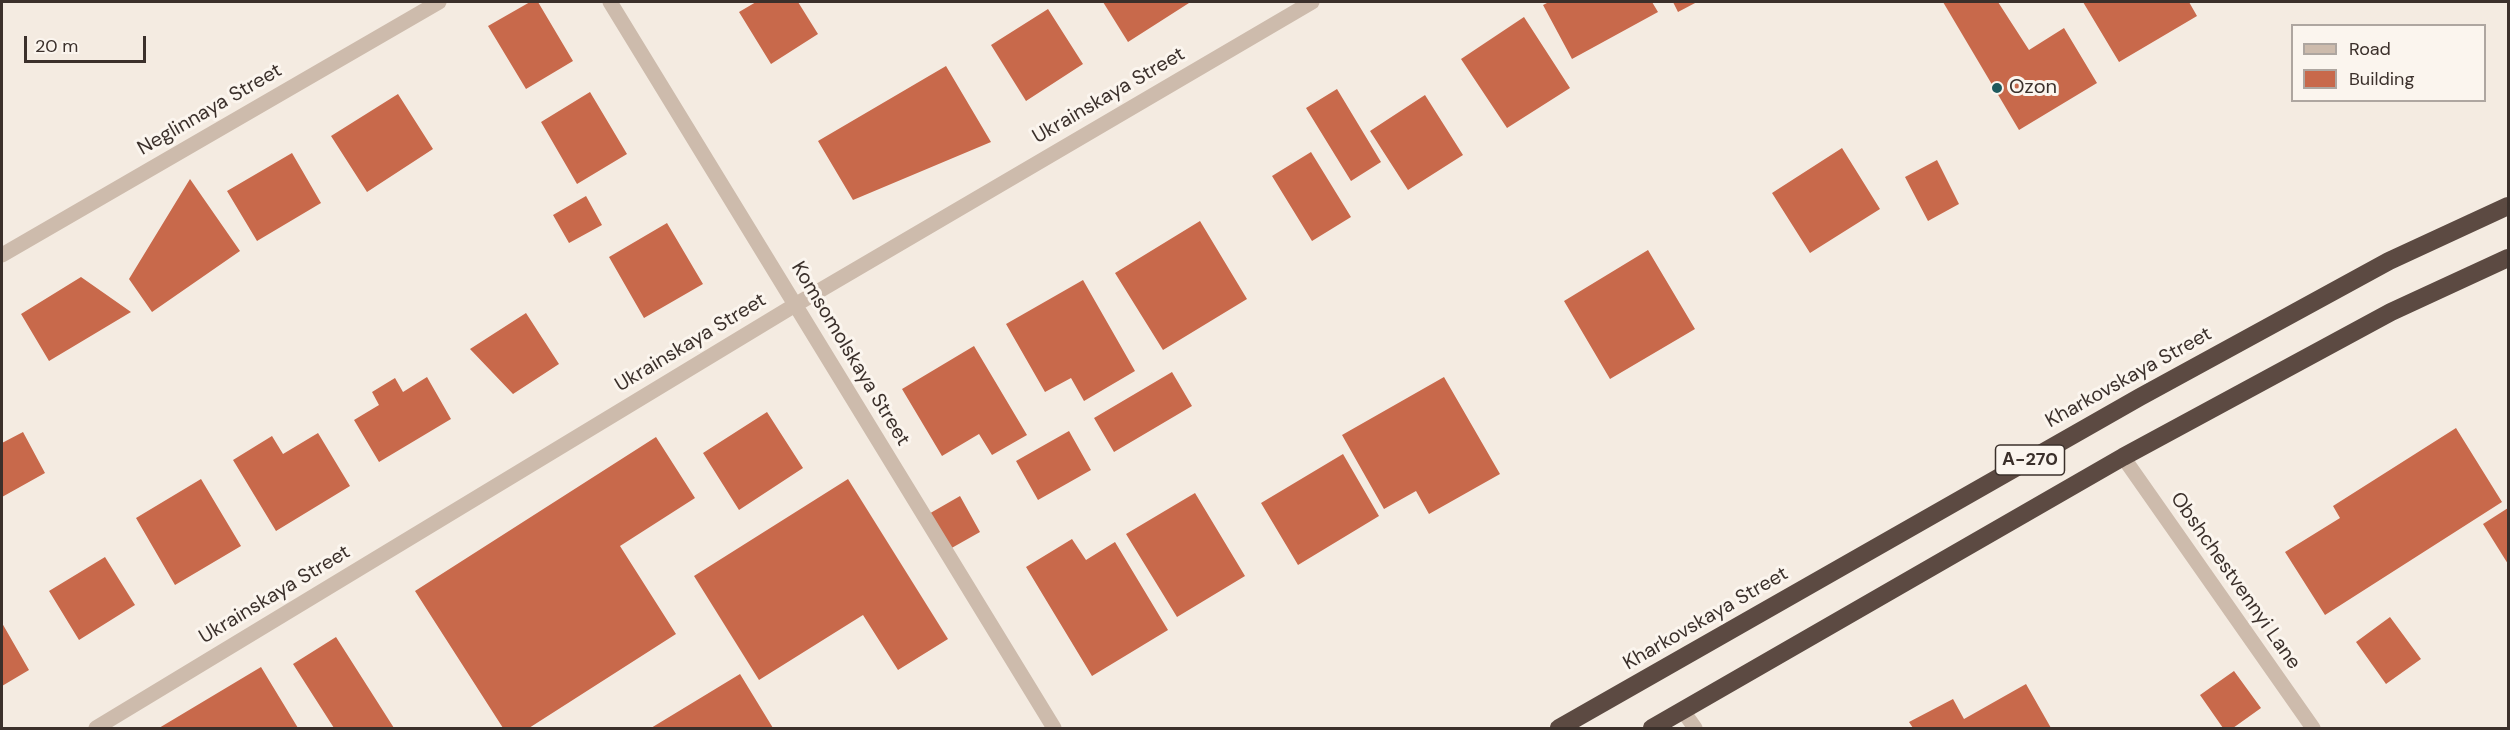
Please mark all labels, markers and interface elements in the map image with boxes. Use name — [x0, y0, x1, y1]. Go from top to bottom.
scale bar — [27, 24, 148, 62]
legend — [2291, 24, 2486, 102]
text: 20 m — [35, 34, 78, 58]
text: Road — [2349, 37, 2391, 61]
street label: Ukrainskaya Street — [1029, 43, 1189, 149]
street label: Neglinnaya Street — [134, 59, 286, 161]
text: Building — [2349, 67, 2414, 91]
place label: Ozon — [2009, 76, 2057, 100]
marker: Ozon — [1990, 81, 2004, 95]
street label: Komsomolskaya Street — [785, 257, 915, 451]
street label: Ukrainskaya Street — [611, 288, 771, 398]
street label: Kharkovskaya Street — [2042, 322, 2216, 434]
road number: А-270 — [1996, 445, 2064, 475]
street label: Obshchestvennyi Lane — [2165, 488, 2305, 674]
street label: Ukrainskaya Street — [195, 540, 355, 650]
street label: Kharkovskaya Street — [1619, 562, 1793, 676]

